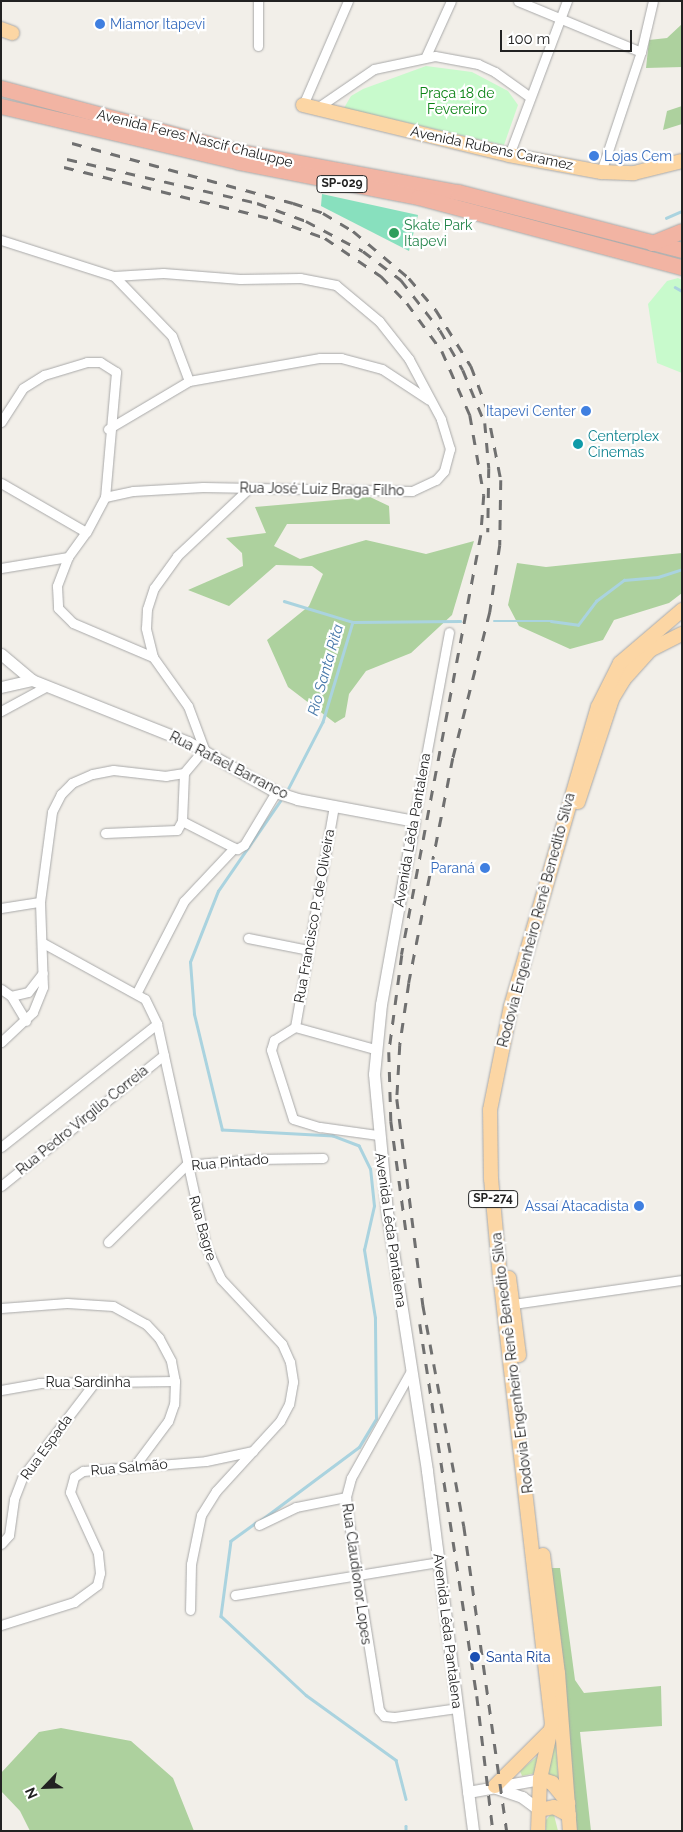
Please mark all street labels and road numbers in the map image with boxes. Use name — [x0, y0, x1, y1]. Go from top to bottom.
street label: Avenida Feres Nascif Chaluppe — [95, 105, 295, 171]
street label: Avenida Rubens Caramez — [409, 123, 575, 173]
road number: SP-029 — [316, 174, 368, 193]
street label: Rua José Luiz Braga Filho — [239, 479, 405, 499]
street label: Rua Rafael Barranco — [167, 728, 291, 802]
street label: Avenida Lêda Pantalena — [390, 752, 434, 908]
street label: Rodovia Engenheiro Renê Benedito Silva — [494, 791, 578, 1049]
street label: Rua Francisco P. de Oliveira — [290, 828, 338, 1004]
street label: Rua Pedro Virgílio Correia — [13, 1062, 151, 1178]
street label: Rua Pintado — [191, 1150, 269, 1174]
street label: Avenida Lêda Pantalena — [372, 1152, 410, 1308]
road number: SP-274 — [468, 1190, 518, 1208]
street label: Rua Bagre — [186, 1193, 220, 1263]
street label: Rodovia Engenheiro Renê Benedito Silva — [488, 1232, 536, 1494]
street label: Rua Sardinha — [45, 1374, 131, 1390]
street label: Rua Espada — [17, 1411, 75, 1483]
street label: Rua Salmão — [90, 1455, 168, 1479]
street label: Rua Claudionor Lopes — [339, 1502, 375, 1646]
street label: Avenida Lêda Pantalena — [430, 1552, 466, 1710]

